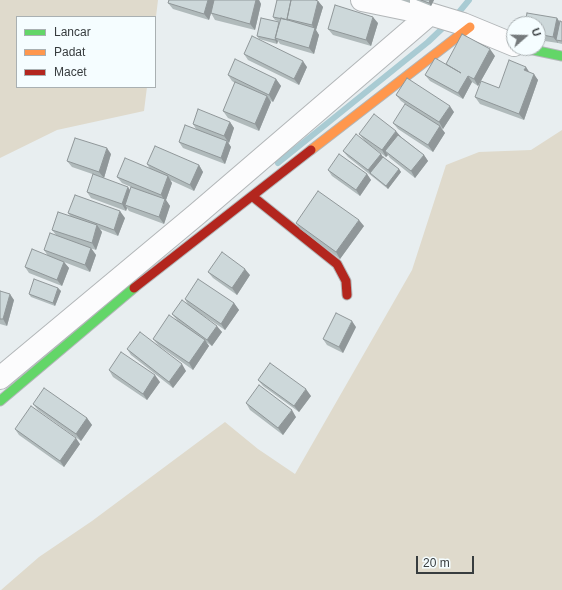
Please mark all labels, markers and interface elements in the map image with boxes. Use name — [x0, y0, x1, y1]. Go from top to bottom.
legend — [16, 16, 156, 88]
north arrow — [506, 16, 546, 56]
text: Lancar — [54, 25, 91, 39]
text: U — [529, 26, 543, 38]
text: Padat — [54, 45, 85, 59]
text: Macet — [54, 65, 87, 79]
scale bar — [418, 548, 476, 574]
text: 20 m — [423, 556, 450, 570]

